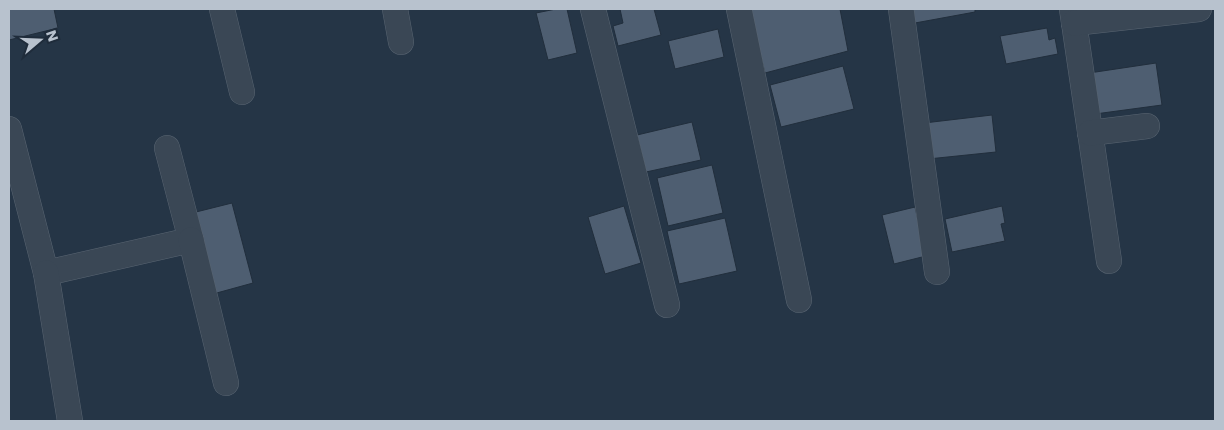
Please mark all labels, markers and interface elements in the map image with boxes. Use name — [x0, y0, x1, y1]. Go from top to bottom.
north arrow — [15, 15, 65, 65]
text: N — [41, 28, 63, 44]

